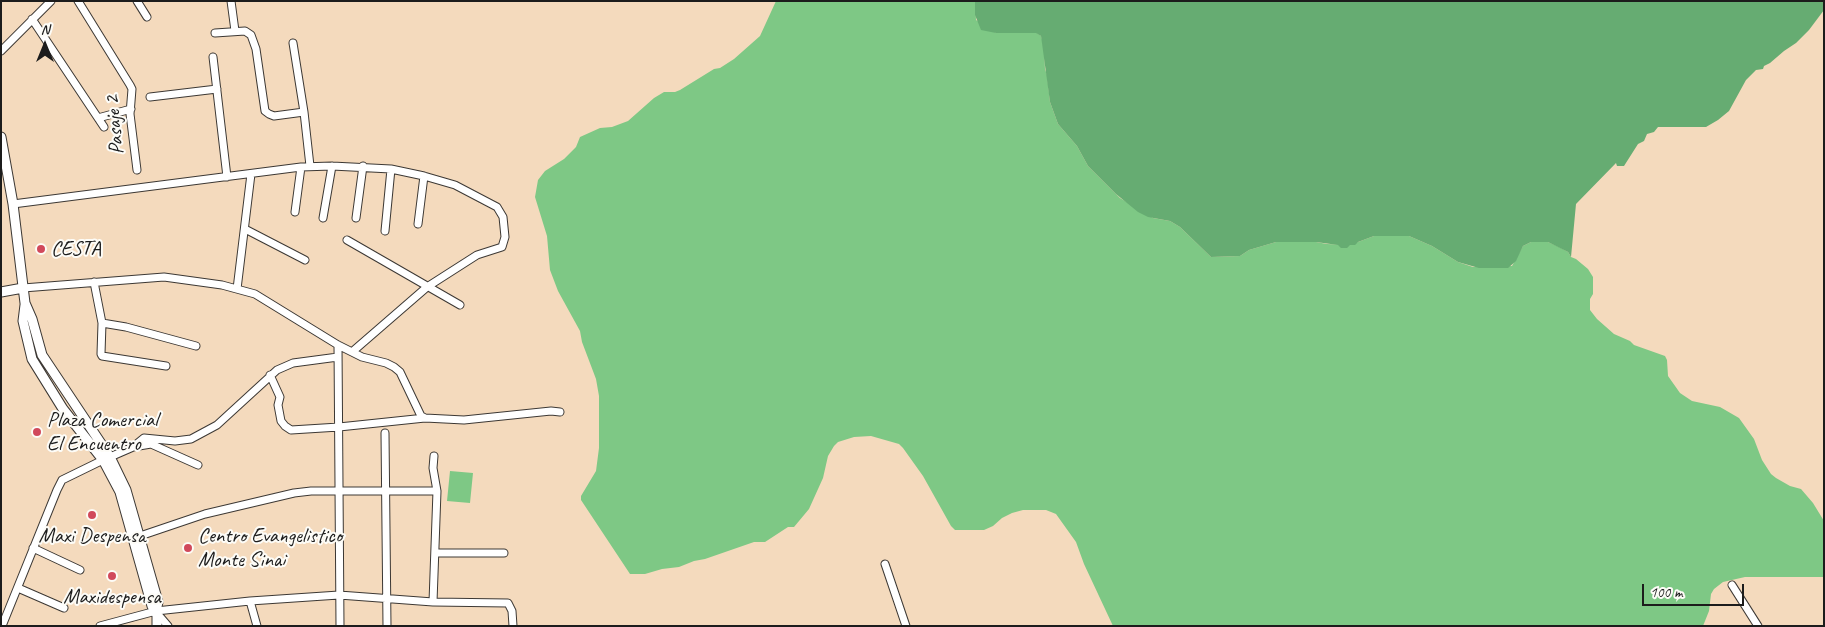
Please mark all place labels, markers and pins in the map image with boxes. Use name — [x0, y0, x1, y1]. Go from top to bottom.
place label: CESTA — [51, 236, 101, 262]
marker: CESTA — [35, 243, 47, 255]
place label: Plaza Comercial El Encuentro — [47, 407, 158, 457]
marker: Plaza Comercial El Encuentro — [31, 426, 43, 438]
marker: Maxi Despensa — [86, 509, 98, 521]
place label: Maxi Despensa — [39, 523, 145, 549]
place label: Centro Evangelistico Monte Sinai — [198, 523, 342, 573]
marker: Centro Evangelistico Monte Sinai — [182, 542, 194, 554]
marker: Maxidespensa — [106, 570, 118, 582]
place label: Maxidespensa — [63, 584, 161, 610]

